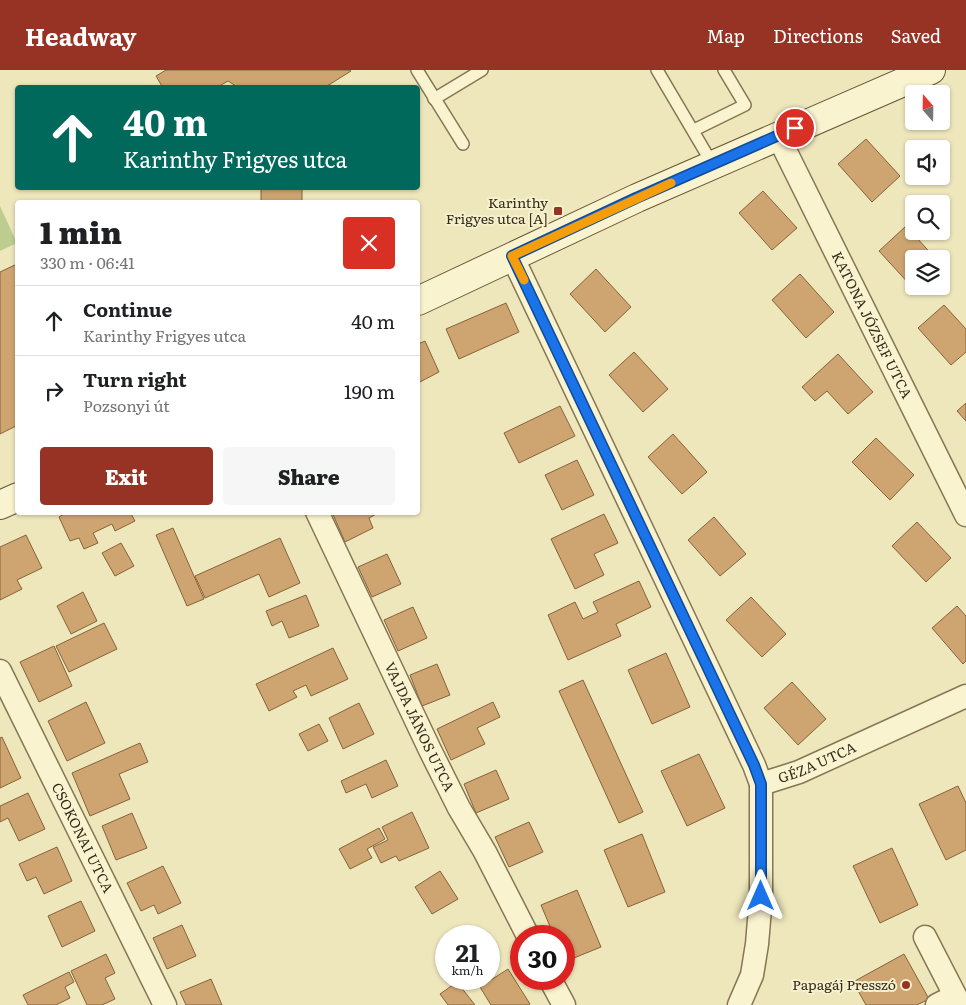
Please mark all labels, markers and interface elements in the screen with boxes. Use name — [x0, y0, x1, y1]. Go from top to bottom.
text: Headway — [25, 18, 136, 53]
text: Map — [707, 22, 745, 49]
text: Directions — [773, 22, 863, 49]
text: Saved — [891, 22, 941, 49]
north arrow — [905, 85, 950, 130]
map controls — [905, 85, 950, 295]
text: 40 m — [123, 95, 208, 147]
icon: ahead — [40, 105, 105, 170]
pin — [774, 107, 816, 149]
icon: arrive — [781, 114, 809, 142]
button: sound — [905, 140, 950, 185]
text: Karinthy Frigyes utca — [123, 142, 347, 175]
place label: Karinthy Frigyes utca [A] — [446, 192, 549, 228]
button: search — [905, 195, 950, 240]
marker: Karinthy Frigyes utca [A] — [552, 205, 564, 217]
text: 1 min — [40, 209, 122, 253]
button: close — [343, 217, 395, 269]
street label: KATONA JÓZSEF UTCA — [828, 248, 918, 402]
text: 330 m · 06:41 — [40, 250, 135, 274]
button: layers — [905, 250, 950, 295]
text: Continue — [83, 295, 172, 323]
icon: ahead — [40, 307, 68, 335]
text: 40 m — [351, 307, 395, 335]
text: Karinthy Frigyes utca — [83, 323, 246, 347]
text: Turn right — [83, 365, 187, 393]
icon: right — [40, 377, 68, 405]
text: 190 m — [344, 377, 395, 405]
text: Pozsonyi út — [83, 393, 170, 417]
button: Exit — [40, 447, 213, 505]
button: Share — [223, 447, 395, 505]
street label: VAJDA JÁNOS UTCA — [381, 658, 460, 795]
street label: GÉZA UTCA — [775, 736, 860, 787]
street label: CSOKONAI UTCA — [48, 779, 119, 896]
position arrow — [734, 869, 786, 921]
speed limit sign: 30 — [510, 925, 575, 990]
text: 21 — [456, 933, 479, 970]
text: km/h — [452, 961, 483, 979]
place label: Papagáj Presszó — [792, 974, 896, 994]
marker: Papagáj Presszó — [900, 979, 912, 991]

